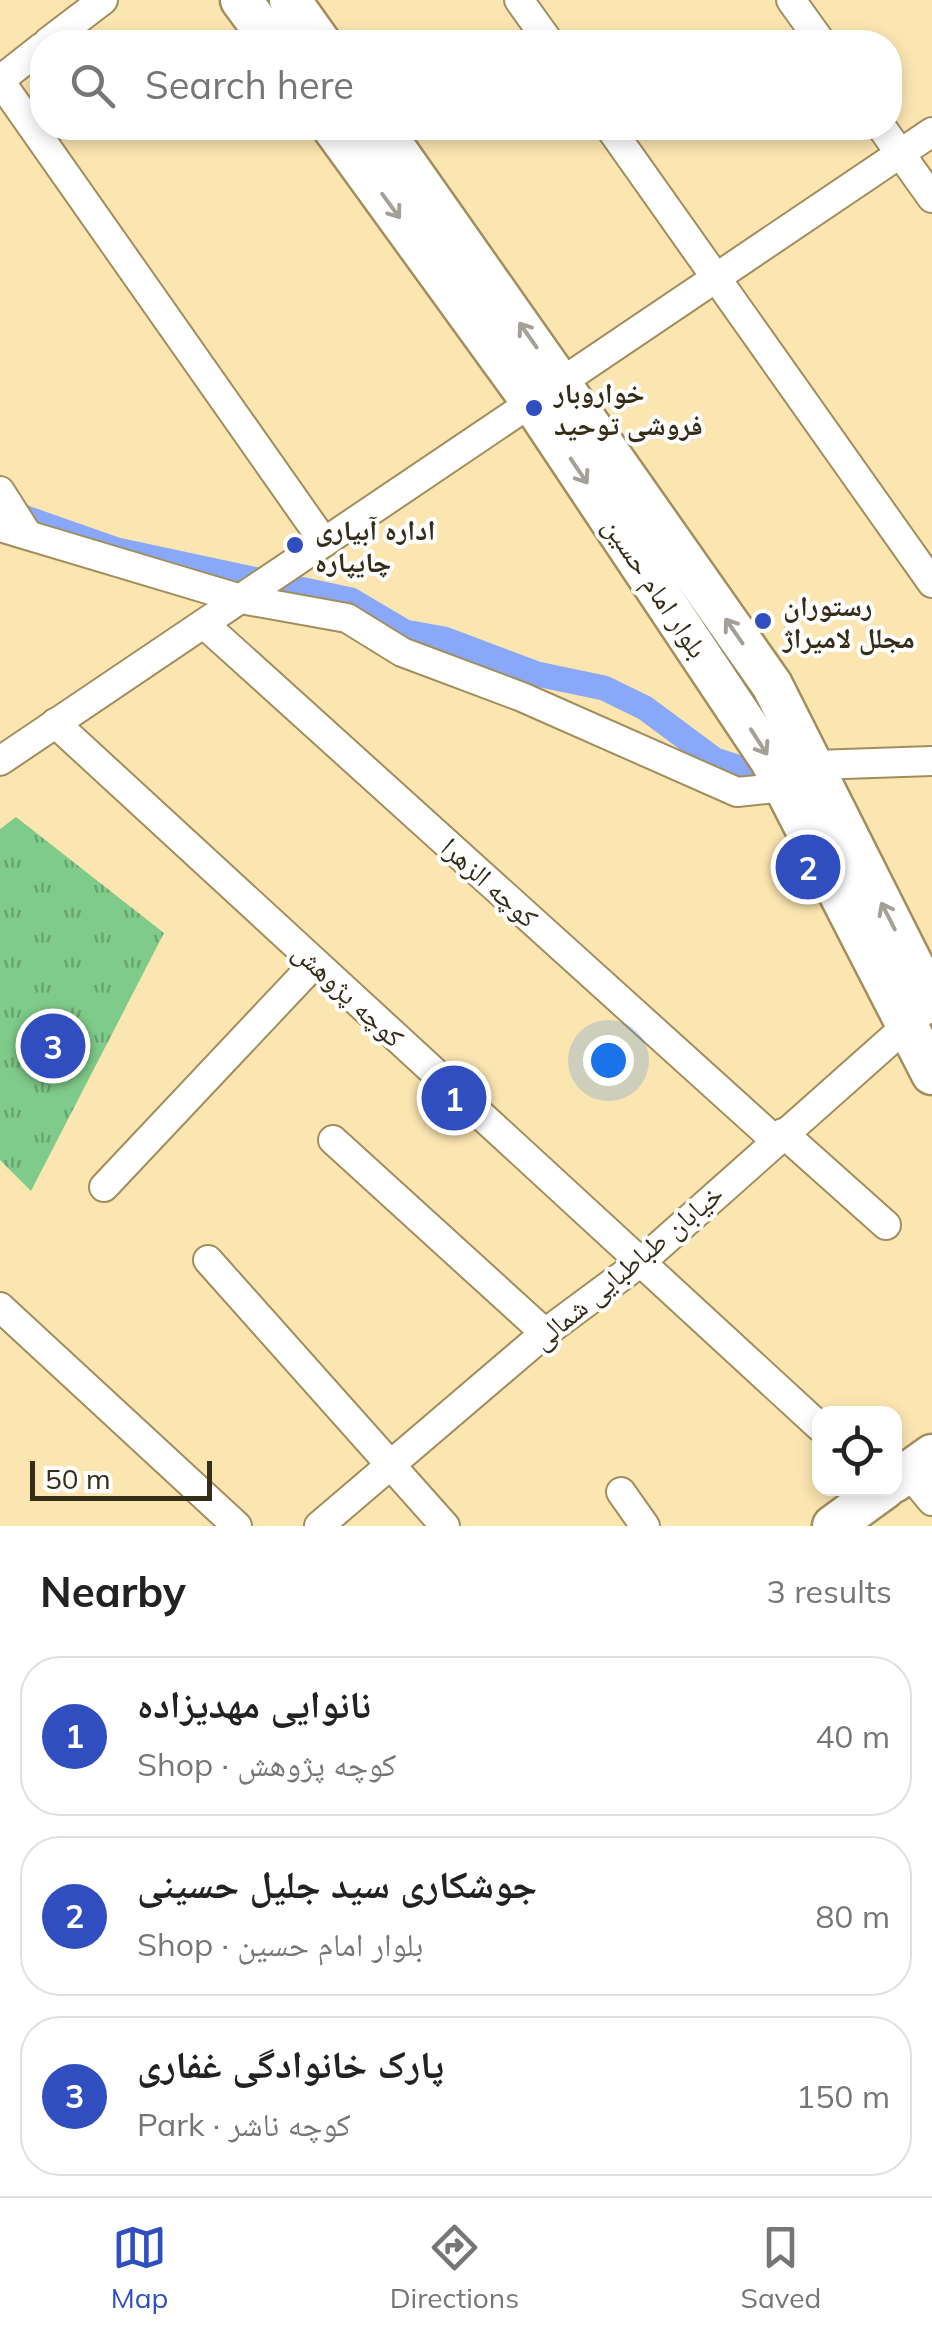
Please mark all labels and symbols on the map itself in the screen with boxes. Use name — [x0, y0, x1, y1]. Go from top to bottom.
one-way arrow — [380, 192, 401, 220]
one-way arrow — [518, 322, 539, 350]
place label: خواروبار فروشی توحید — [553, 375, 703, 443]
marker: خواروبار فروشی توحید — [523, 397, 545, 419]
one-way arrow — [568, 457, 589, 485]
street label: بلوار امام حسین — [594, 510, 716, 665]
place label: اداره آبیاری چایپاره — [315, 512, 435, 579]
marker: اداره آبیاری چایپاره — [284, 534, 306, 556]
place label: رستوران مجلل لامیراژ — [782, 588, 915, 656]
marker: رستوران مجلل لامیراژ — [752, 610, 774, 632]
one-way arrow — [724, 617, 745, 645]
one-way arrow — [748, 727, 769, 755]
street label: کوچه الزهرا — [434, 829, 546, 935]
pin: 2 — [776, 830, 840, 904]
one-way arrow — [878, 902, 897, 932]
street label: کوچه پژوهش — [285, 934, 412, 1055]
pin: 3 — [20, 1008, 86, 1084]
your location — [583, 1035, 634, 1086]
pin: 1 — [422, 1060, 486, 1136]
street label: خیابان طباطبایی شمالی — [524, 1176, 731, 1357]
scale bar — [30, 1456, 212, 1500]

